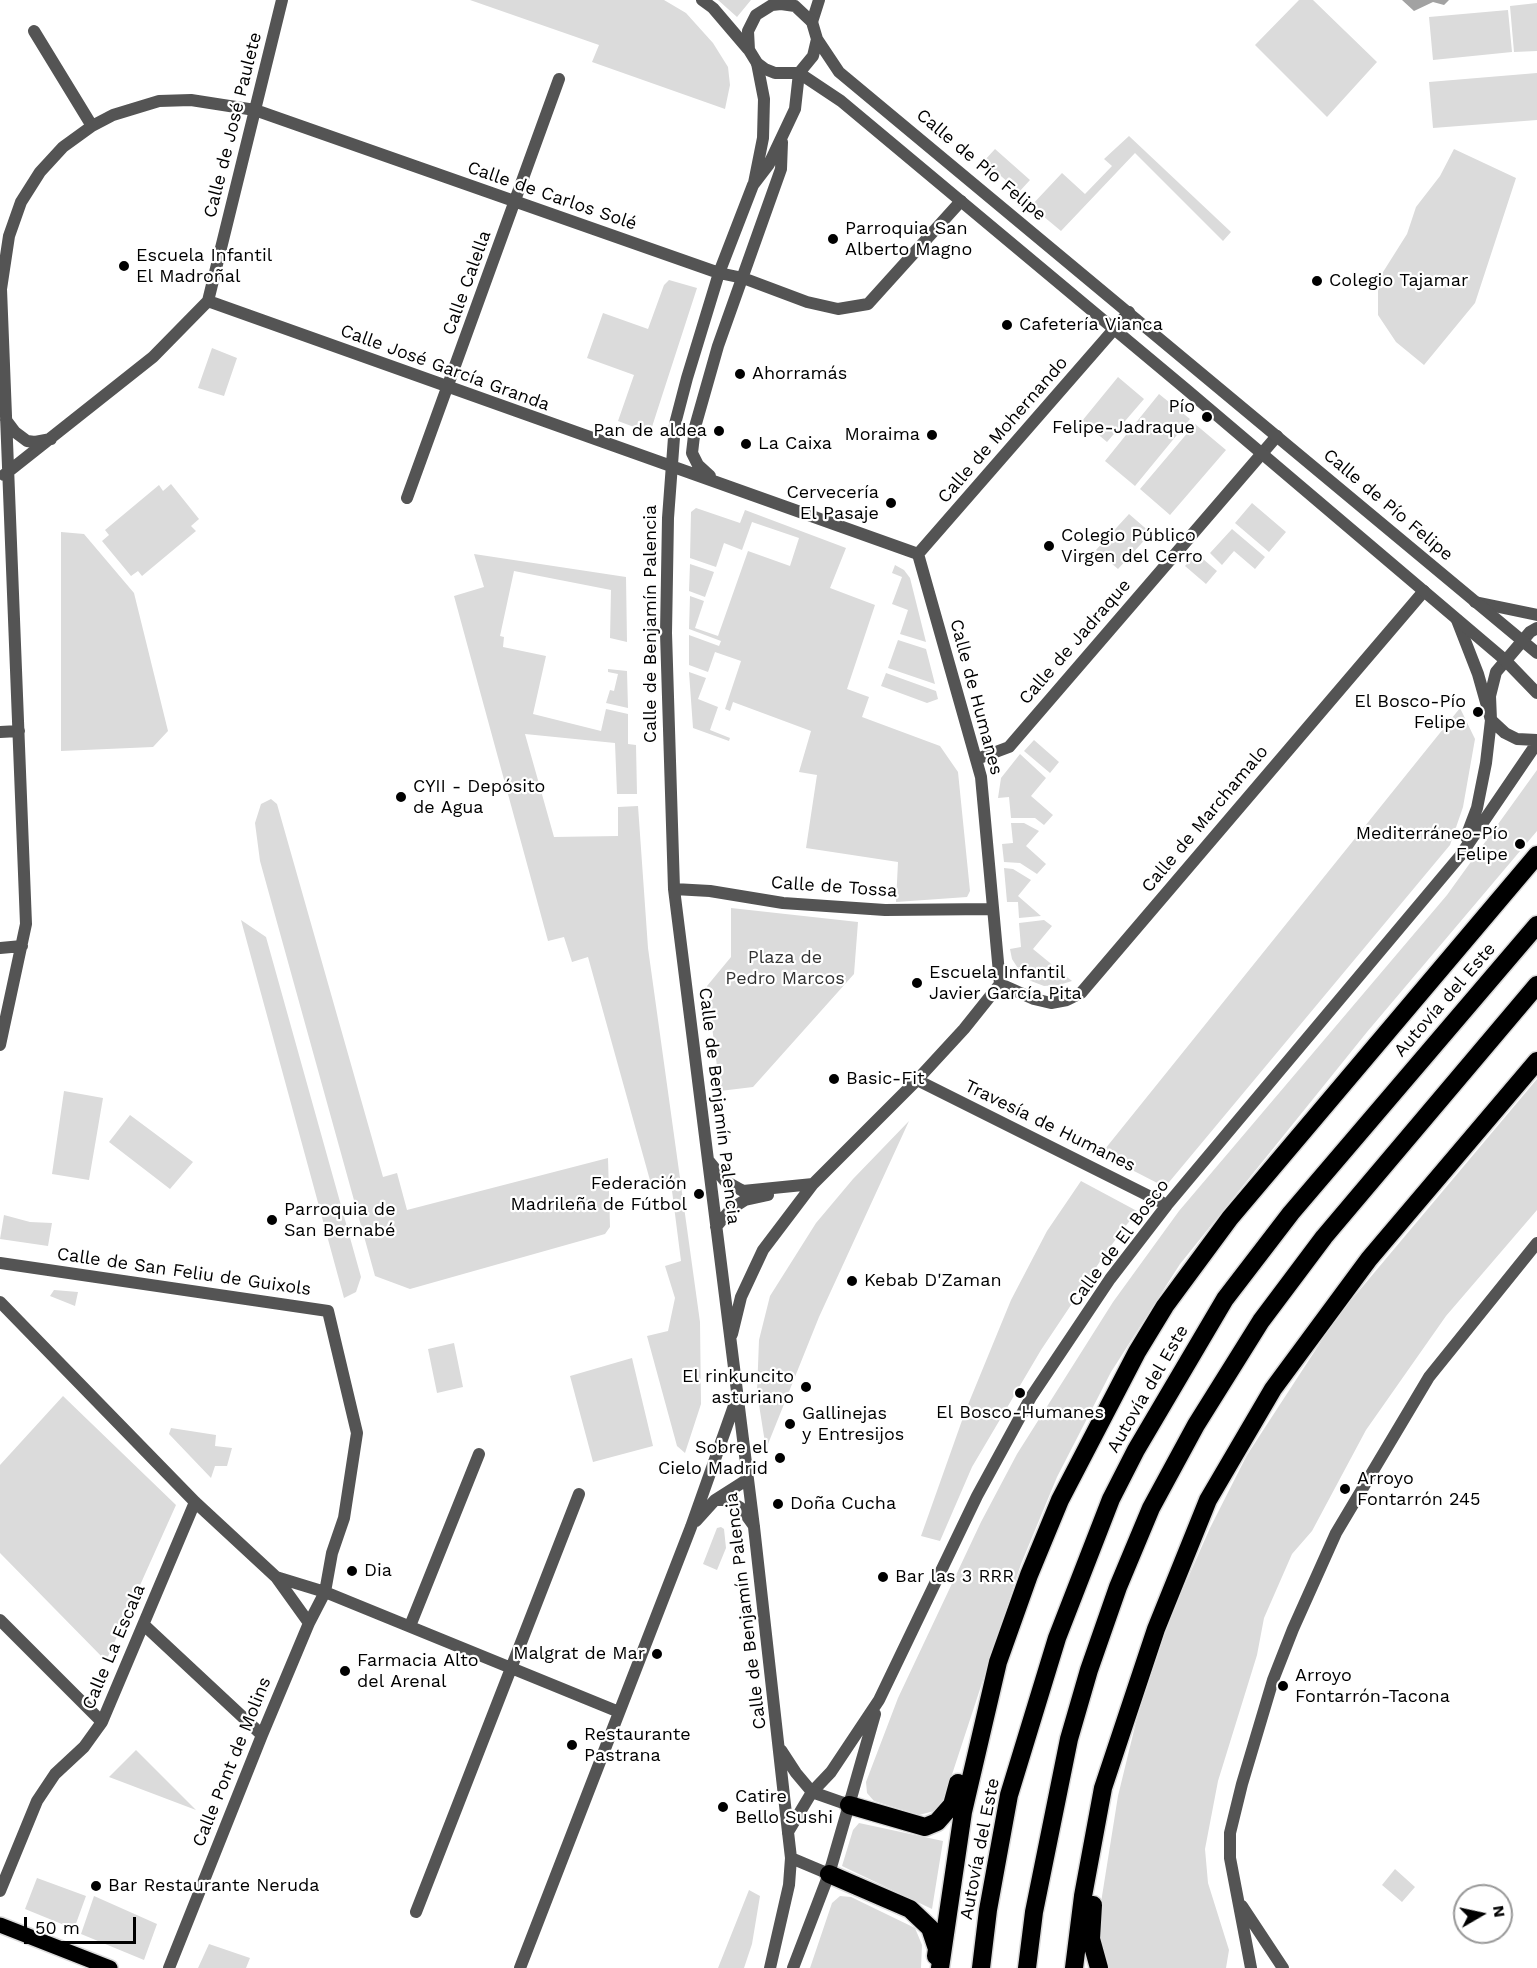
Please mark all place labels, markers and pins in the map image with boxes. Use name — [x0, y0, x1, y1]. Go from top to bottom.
place label: Parroquia San Alberto Magno — [845, 218, 972, 260]
marker: Parroquia San Alberto Magno — [826, 232, 840, 246]
place label: Escuela Infantil El Madroñal — [136, 245, 272, 288]
marker: Escuela Infantil El Madroñal — [117, 259, 131, 273]
place label: Colegio Tajamar — [1329, 270, 1468, 292]
marker: Colegio Tajamar — [1310, 274, 1324, 288]
place label: Cafetería Vianca — [1019, 314, 1163, 336]
marker: Cafetería Vianca — [1000, 318, 1014, 332]
place label: Ahorramás — [752, 363, 847, 385]
marker: Ahorramás — [733, 367, 747, 381]
place label: Pío Felipe-Jadraque — [1052, 396, 1195, 438]
marker: Pío Felipe-Jadraque — [1200, 410, 1214, 424]
place label: Pan de aldea — [593, 420, 707, 442]
marker: Pan de aldea — [712, 424, 726, 438]
place label: Moraima — [845, 424, 920, 446]
marker: Moraima — [925, 428, 939, 442]
place label: La Caixa — [758, 433, 832, 455]
marker: La Caixa — [739, 437, 753, 451]
place label: Cervecería El Pasaje — [786, 482, 879, 524]
marker: Cervecería El Pasaje — [884, 496, 898, 510]
place label: Colegio Público Virgen del Cerro — [1061, 525, 1203, 568]
marker: Colegio Público Virgen del Cerro — [1042, 539, 1056, 553]
place label: El Bosco-Pío Felipe — [1354, 691, 1466, 734]
marker: El Bosco-Pío Felipe — [1471, 705, 1485, 719]
place label: CYII - Depósito de Agua — [413, 776, 545, 818]
marker: CYII - Depósito de Agua — [394, 790, 408, 804]
place label: Mediterráneo-Pío Felipe — [1356, 823, 1508, 866]
marker: Mediterráneo-Pío Felipe — [1513, 837, 1527, 851]
place label: Escuela Infantil Javier García Pita — [929, 962, 1082, 1004]
marker: Escuela Infantil Javier García Pita — [910, 976, 924, 990]
place label: Basic-Fit — [846, 1068, 924, 1090]
marker: Basic-Fit — [827, 1072, 841, 1086]
place label: Federación Madrileña de Fútbol — [510, 1173, 687, 1216]
marker: Federación Madrileña de Fútbol — [692, 1187, 706, 1201]
place label: Parroquia de San Bernabé — [284, 1199, 396, 1242]
marker: Parroquia de San Bernabé — [265, 1213, 279, 1227]
place label: Kebab D'Zaman — [864, 1270, 1002, 1292]
marker: Kebab D'Zaman — [845, 1274, 859, 1288]
place label: El rinkuncito asturiano — [682, 1366, 794, 1408]
marker: El rinkuncito asturiano — [799, 1380, 813, 1394]
marker: El Bosco-Humanes — [1013, 1386, 1027, 1400]
place label: El Bosco-Humanes — [936, 1402, 1104, 1424]
place label: Gallinejas y Entresijos — [802, 1403, 904, 1446]
marker: Gallinejas y Entresijos — [783, 1417, 797, 1431]
place label: Sobre el Cielo Madrid — [658, 1437, 768, 1480]
marker: Sobre el Cielo Madrid — [773, 1451, 787, 1465]
place label: Arroyo Fontarrón 245 — [1357, 1468, 1480, 1510]
marker: Arroyo Fontarrón 245 — [1338, 1482, 1352, 1496]
place label: Doña Cucha — [790, 1493, 896, 1515]
marker: Doña Cucha — [771, 1497, 785, 1511]
place label: Dia — [364, 1560, 392, 1582]
marker: Dia — [345, 1564, 359, 1578]
place label: Bar las 3 RRR — [895, 1566, 1014, 1588]
marker: Bar las 3 RRR — [876, 1570, 890, 1584]
place label: Malgrat de Mar — [513, 1643, 645, 1665]
marker: Malgrat de Mar — [650, 1647, 664, 1661]
place label: Farmacia Alto del Arenal — [357, 1650, 478, 1692]
marker: Farmacia Alto del Arenal — [338, 1664, 352, 1678]
place label: Arroyo Fontarrón-Tacona — [1295, 1665, 1450, 1708]
marker: Arroyo Fontarrón-Tacona — [1276, 1679, 1290, 1693]
place label: Restaurante Pastrana — [584, 1724, 691, 1766]
marker: Restaurante Pastrana — [565, 1738, 579, 1752]
place label: Catire Bello Sushi — [735, 1786, 833, 1828]
marker: Catire Bello Sushi — [716, 1800, 730, 1814]
place label: Bar Restaurante Neruda — [108, 1875, 320, 1897]
marker: Bar Restaurante Neruda — [89, 1879, 103, 1893]

